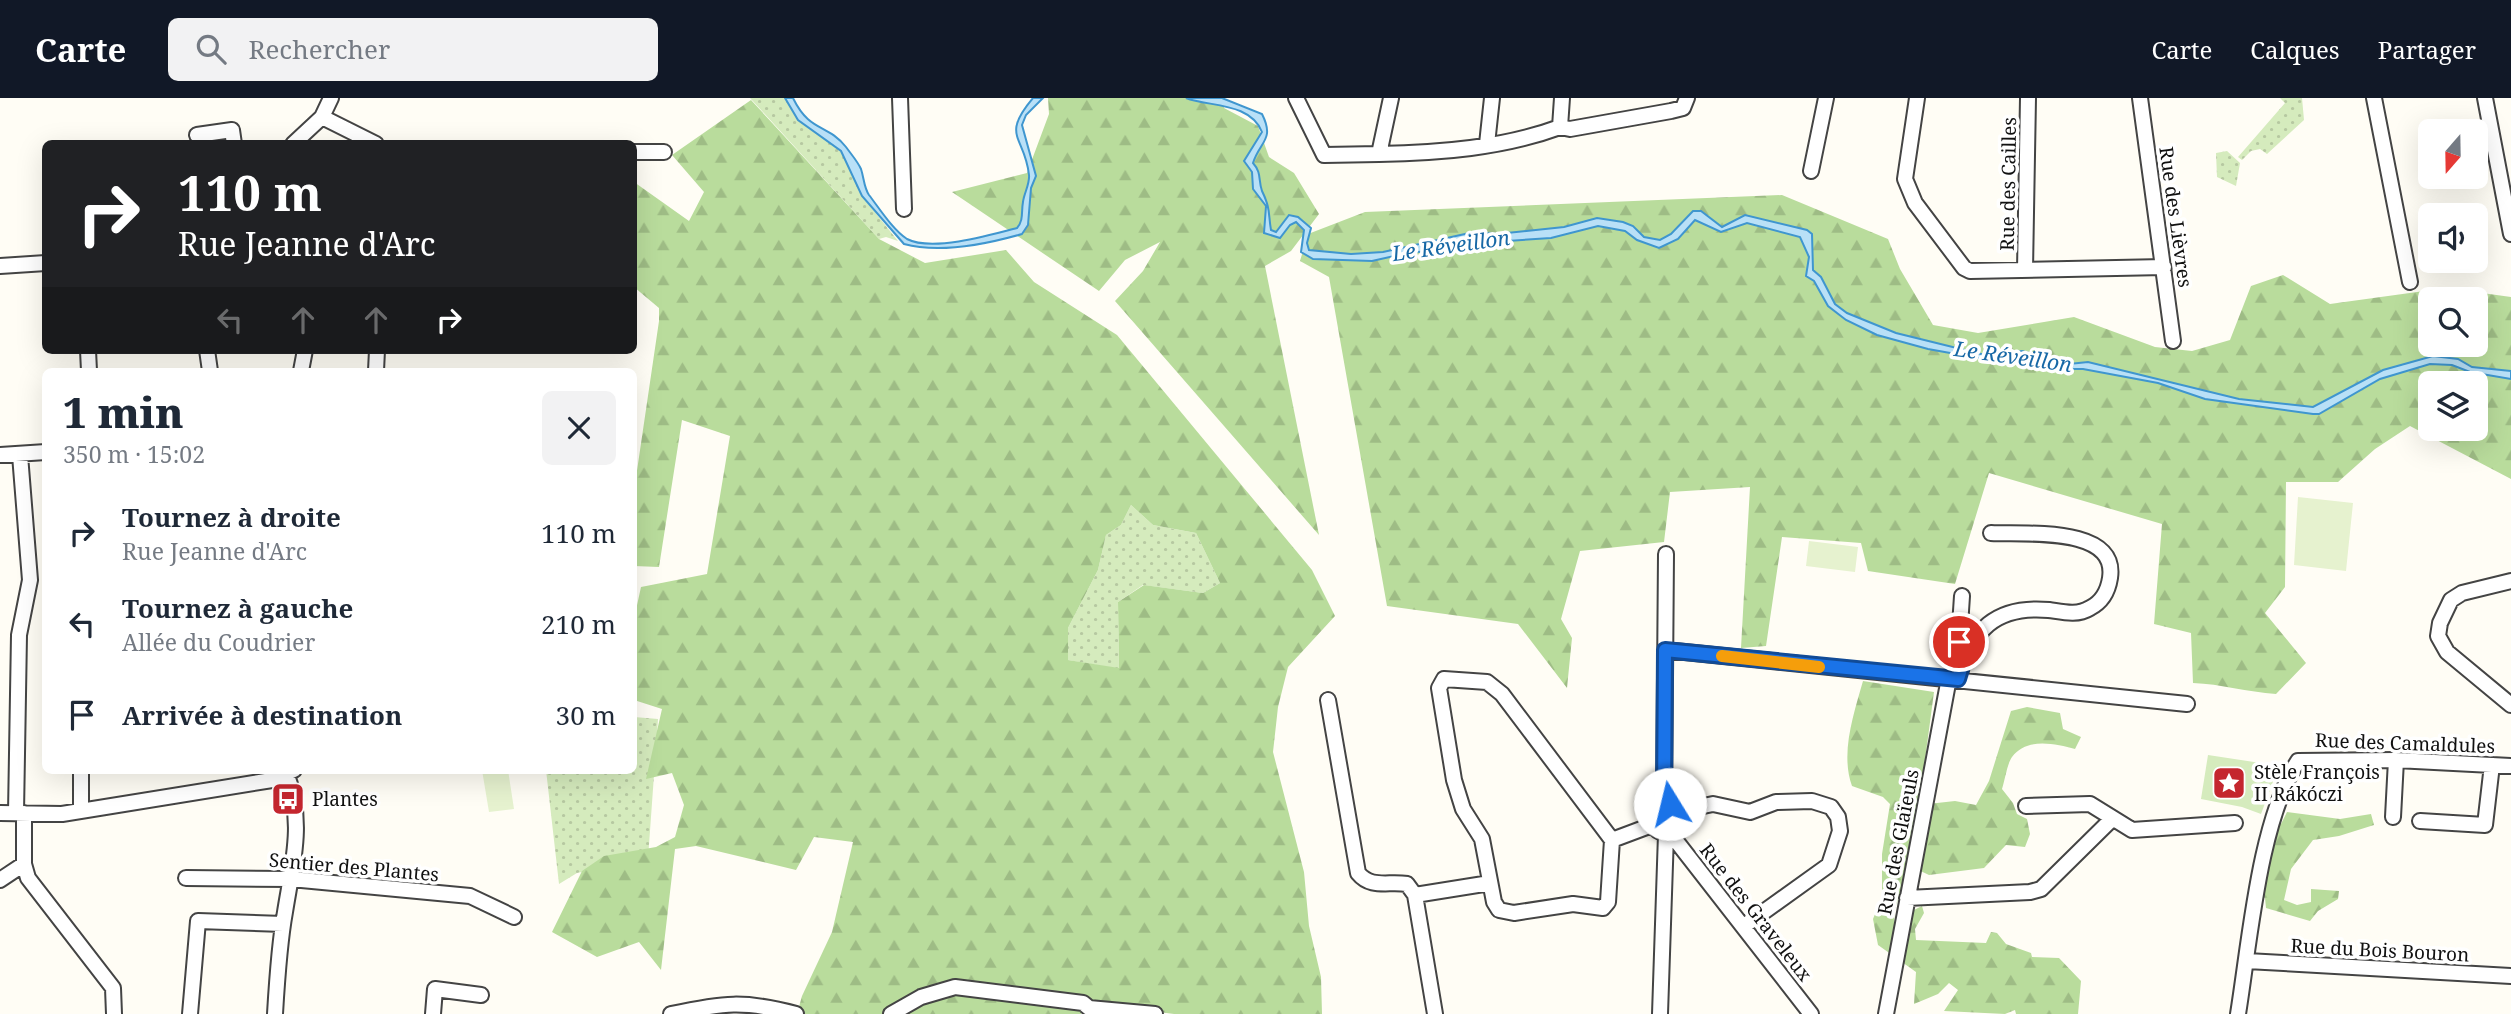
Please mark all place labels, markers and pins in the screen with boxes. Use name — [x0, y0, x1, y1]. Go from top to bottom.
pin — [1929, 612, 1989, 672]
place label: Stèle François II Rákóczi — [2254, 759, 2380, 807]
place icon: Stèle François II Rákóczi — [2210, 764, 2248, 802]
bus stop icon: Plantes — [269, 780, 307, 818]
place label: Plantes — [312, 786, 378, 812]

